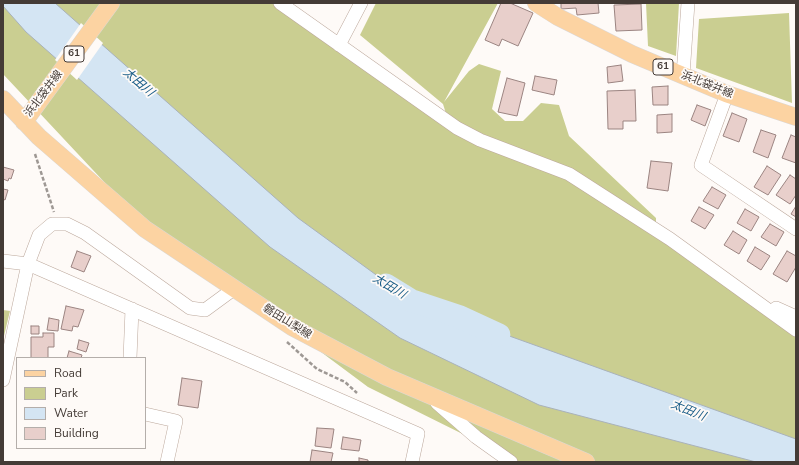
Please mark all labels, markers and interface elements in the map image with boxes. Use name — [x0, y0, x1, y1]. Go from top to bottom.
road number: 61 — [64, 46, 84, 62]
road number: 61 — [653, 59, 673, 75]
water label: 太田川 — [120, 66, 156, 100]
street label: 浜北袋井線 — [22, 68, 66, 120]
street label: 浜北袋井線 — [679, 69, 735, 101]
water label: 太田川 — [370, 272, 408, 302]
street label: 磐田山梨線 — [260, 302, 314, 342]
legend — [16, 357, 146, 449]
text: Road — [54, 365, 82, 381]
text: Park — [54, 385, 78, 401]
water label: 太田川 — [669, 398, 707, 424]
text: Water — [54, 405, 88, 421]
text: Building — [54, 425, 99, 441]

